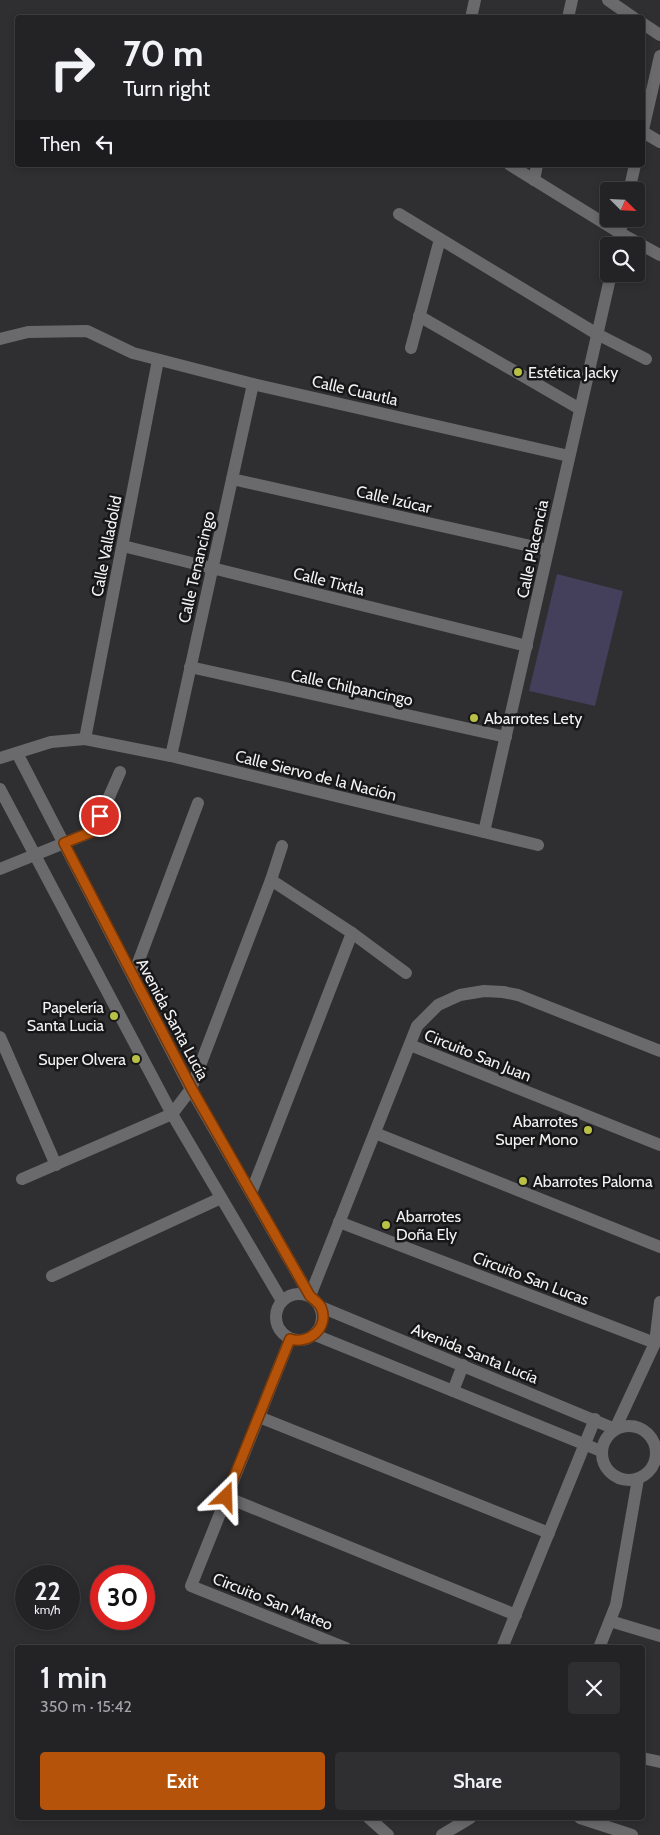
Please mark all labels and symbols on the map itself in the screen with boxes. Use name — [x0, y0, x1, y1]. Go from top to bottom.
north arrow — [600, 182, 645, 228]
place label: Estética Jacky — [528, 363, 618, 382]
marker: Estética Jacky — [512, 366, 524, 378]
street label: Calle Cuautla — [310, 371, 400, 410]
street label: Calle Izúcar — [354, 482, 434, 518]
street label: Calle Valladolid — [87, 494, 126, 598]
street label: Calle Placencia — [513, 498, 552, 600]
street label: Calle Tenancingo — [174, 509, 219, 625]
street label: Calle Tixtla — [291, 563, 367, 600]
street label: Calle Chilpancingo — [289, 665, 415, 710]
place label: Abarrotes Lety — [484, 709, 582, 728]
marker: Abarrotes Lety — [468, 712, 480, 724]
street label: Calle Siervo de la Nación — [233, 746, 399, 805]
pin — [79, 795, 121, 837]
street label: Avenida Santa Lucía — [133, 955, 213, 1084]
place label: Papelería Santa Lucia — [27, 998, 104, 1035]
marker: Papelería Santa Lucia — [108, 1010, 120, 1022]
street label: Circuito San Juan — [421, 1025, 534, 1086]
place label: Super Olvera — [38, 1050, 126, 1069]
marker: Super Olvera — [130, 1053, 142, 1065]
place label: Abarrotes Super Mono — [495, 1112, 578, 1149]
marker: Abarrotes Super Mono — [582, 1124, 594, 1136]
place label: Abarrotes Paloma — [533, 1172, 653, 1191]
marker: Abarrotes Paloma — [517, 1175, 529, 1187]
place label: Abarrotes Doña Ely — [396, 1207, 462, 1244]
marker: Abarrotes Doña Ely — [380, 1219, 392, 1231]
street label: Circuito San Lucas — [470, 1248, 592, 1309]
street label: Avenida Santa Lucía — [409, 1319, 541, 1388]
position arrow — [199, 1470, 251, 1522]
speed limit sign: 30 — [90, 1565, 155, 1630]
street label: Circuito San Mateo — [210, 1569, 336, 1634]

